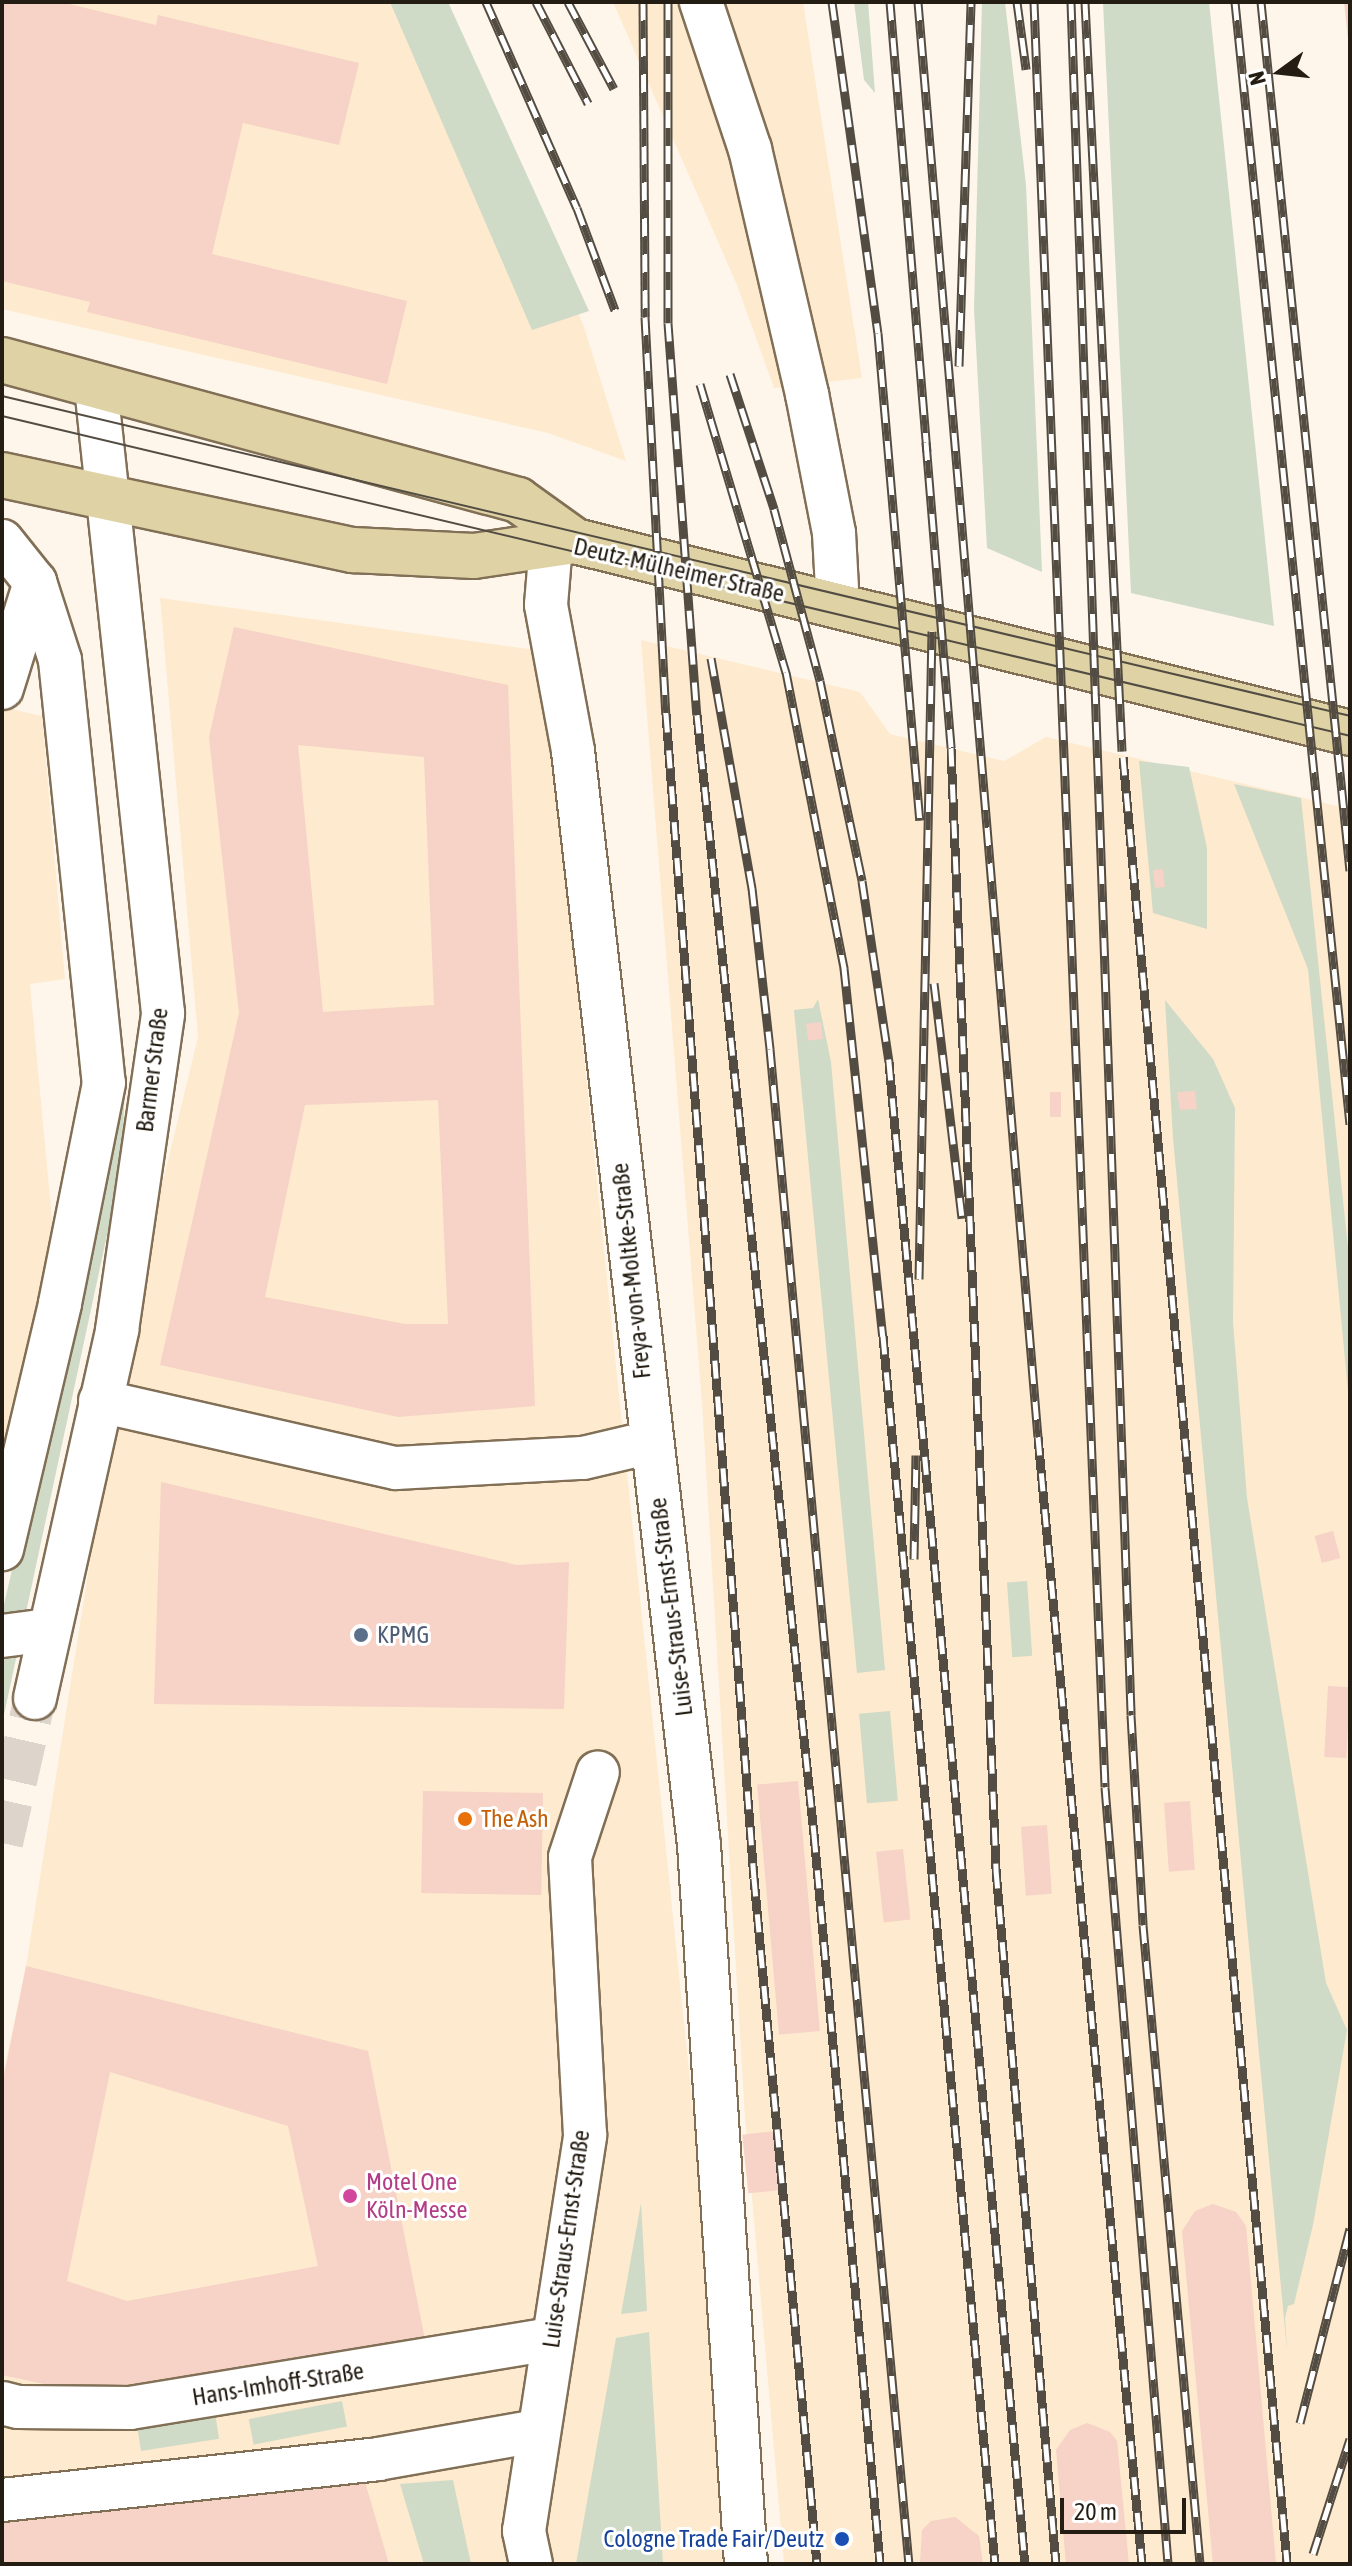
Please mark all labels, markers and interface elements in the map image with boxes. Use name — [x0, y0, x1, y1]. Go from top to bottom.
north arrow — [1240, 32, 1320, 112]
text: N — [1243, 69, 1271, 88]
street label: Deutz-Mülheimer Straße — [571, 532, 787, 608]
street label: Barmer Straße — [130, 1006, 174, 1134]
street label: Freya-von-Moltke-Straße — [605, 1162, 657, 1380]
street label: Luise-Straus-Ernst-Straße — [643, 1496, 699, 1718]
place label: KPMG — [377, 1621, 429, 1649]
marker: KPMG — [352, 1626, 370, 1644]
place label: The Ash — [481, 1805, 549, 1833]
marker: The Ash — [456, 1810, 474, 1828]
street label: Luise-Straus-Ernst-Straße — [536, 2128, 596, 2350]
place label: Motel One Köln-Messe — [366, 2168, 467, 2224]
marker: Motel One Köln-Messe — [341, 2187, 359, 2205]
street label: Hans-Imhoff-Straße — [190, 2356, 366, 2412]
scale bar — [1064, 2482, 1190, 2532]
text: 20 m — [1074, 2498, 1117, 2525]
place label: Cologne Trade Fair/Deutz — [603, 2525, 824, 2553]
marker: Cologne Trade Fair/Deutz — [831, 2528, 853, 2550]

